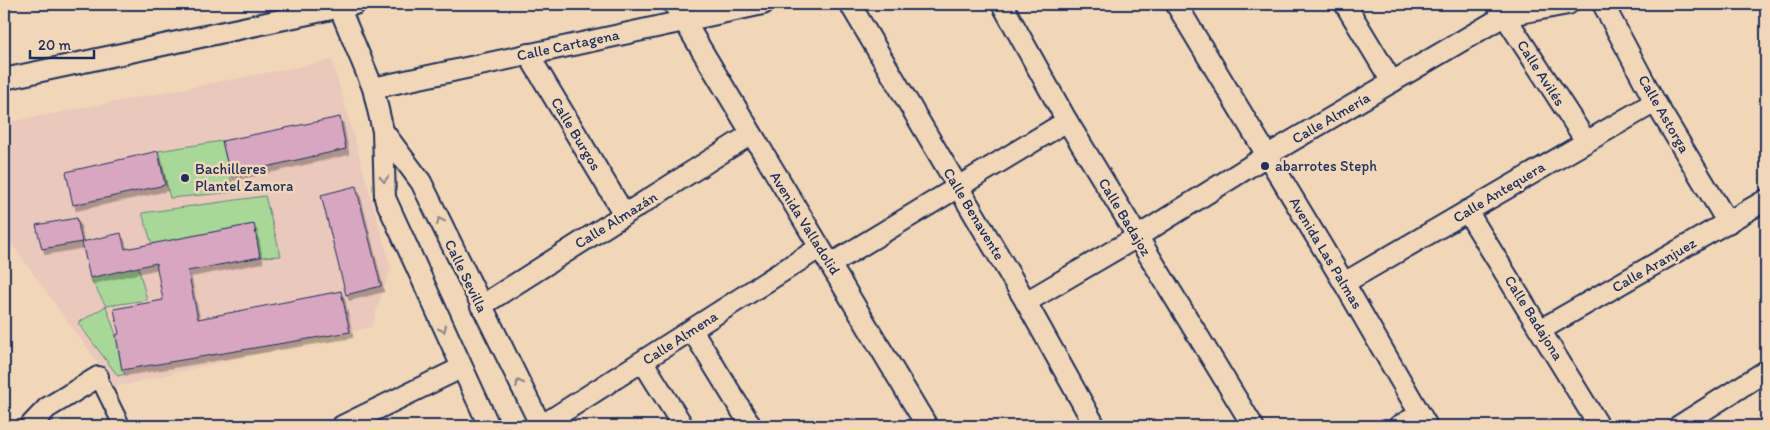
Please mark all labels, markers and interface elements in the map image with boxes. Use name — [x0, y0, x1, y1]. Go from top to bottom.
street label: Calle Cartagena — [515, 25, 621, 65]
scale bar — [30, 28, 94, 60]
text: 20 m — [38, 36, 72, 54]
street label: Calle Avilés — [1513, 37, 1569, 110]
street label: Calle Astorga — [1634, 72, 1694, 156]
street label: Calle Almería — [1289, 88, 1374, 148]
street label: Calle Burgos — [547, 94, 605, 174]
place label: abarrotes Steph — [1275, 157, 1377, 175]
street label: Calle Antequera — [1450, 157, 1548, 227]
place label: Bachilleres Plantel Zamora — [195, 160, 294, 195]
marker: abarrotes Steph — [1259, 160, 1271, 172]
street label: Calle Benavente — [939, 165, 1009, 263]
street label: Avenida Valladolid — [766, 168, 844, 278]
marker: Bachilleres Plantel Zamora — [179, 172, 191, 184]
street label: Calle Badajoz — [1095, 175, 1155, 259]
one-way arrow — [379, 176, 389, 184]
street label: Calle Almazán — [571, 187, 661, 252]
street label: Avenida Las Palmas — [1285, 194, 1367, 312]
one-way arrow — [436, 217, 446, 226]
street label: Calle Aranjuez — [1609, 234, 1699, 296]
street label: Calle Sevilla — [441, 237, 492, 316]
street label: Calle Badajona — [1501, 272, 1567, 364]
street label: Calle Almena — [639, 307, 721, 369]
one-way arrow — [437, 324, 448, 333]
one-way arrow — [515, 379, 525, 388]

